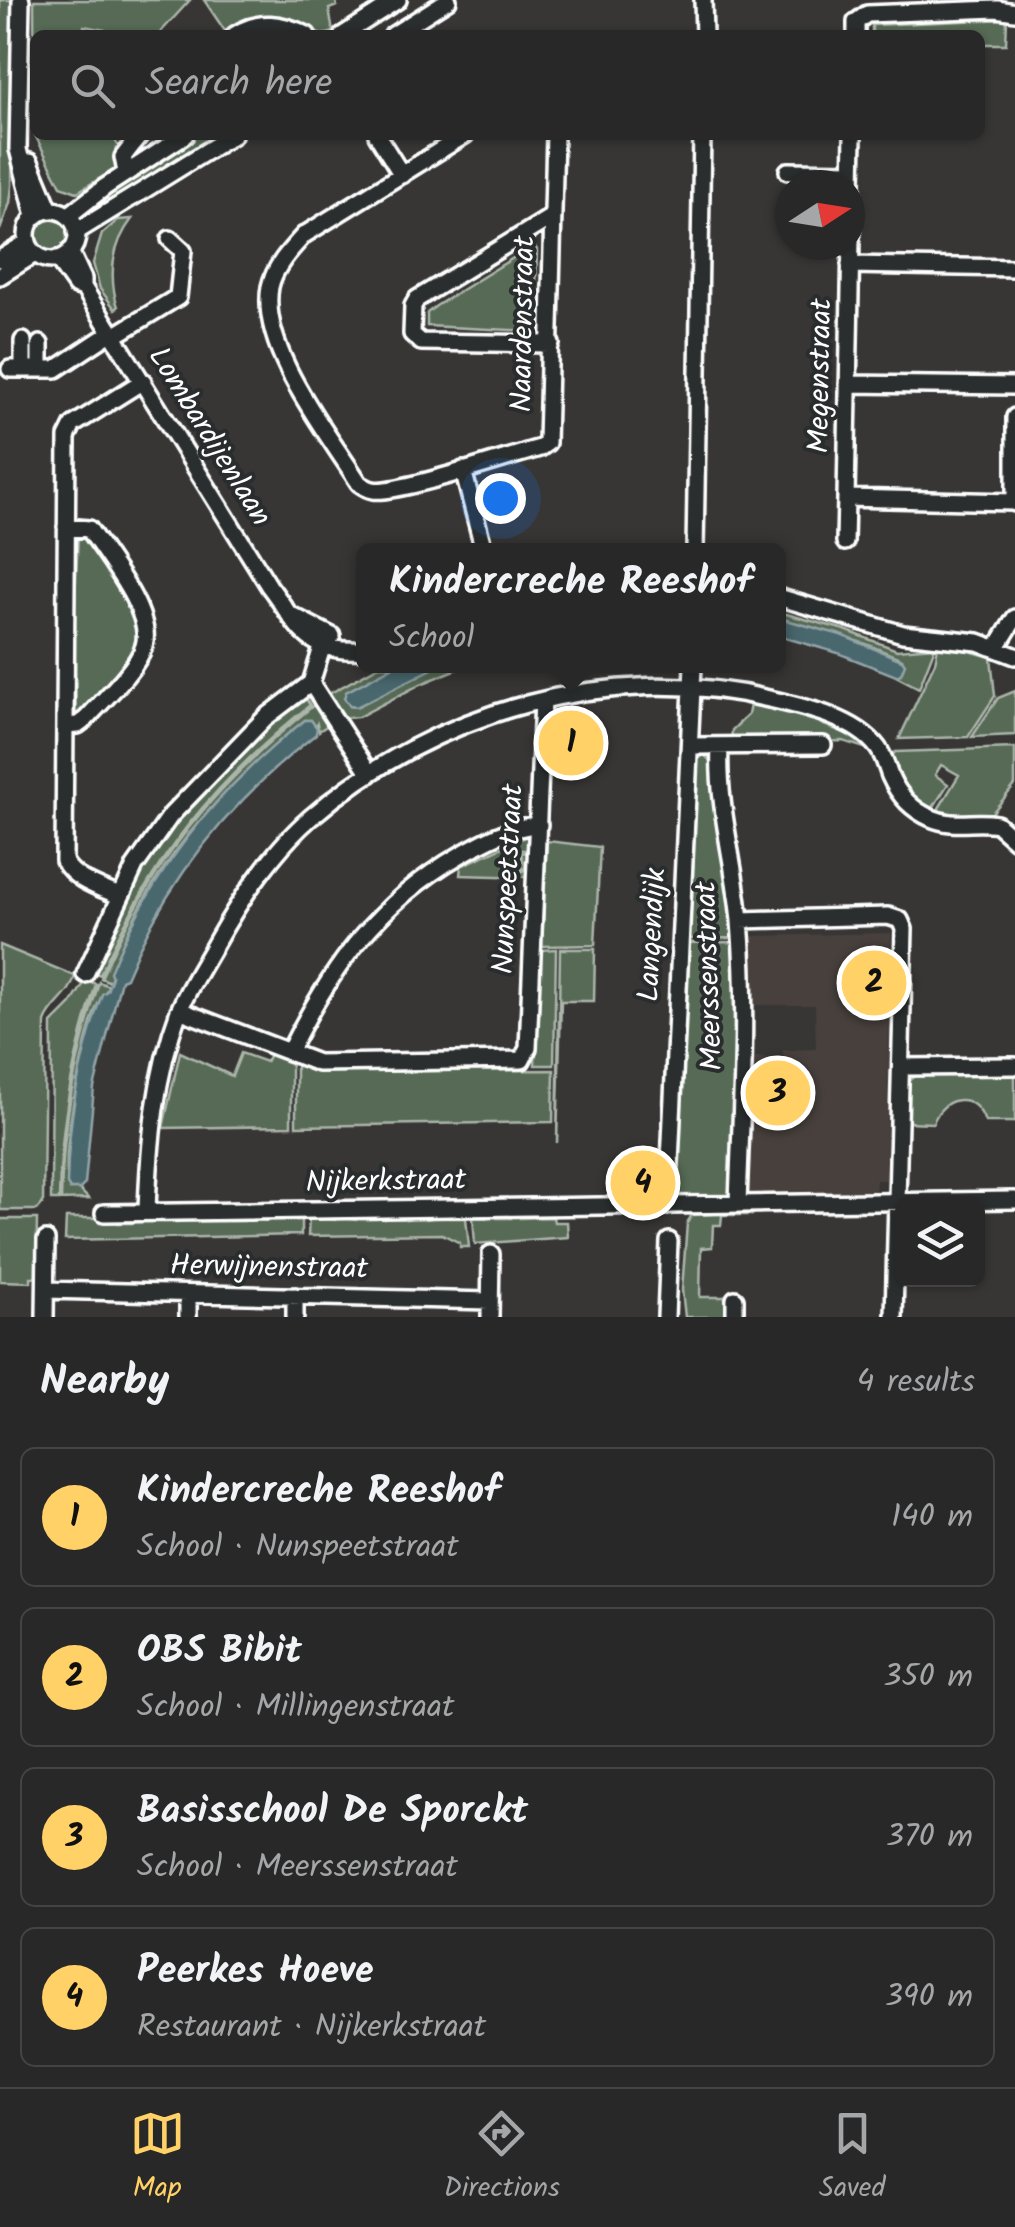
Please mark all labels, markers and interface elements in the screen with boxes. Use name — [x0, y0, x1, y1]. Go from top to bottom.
search box — [30, 30, 985, 140]
text: Search here — [145, 55, 332, 115]
icon: search — [65, 58, 120, 113]
north arrow — [775, 170, 865, 260]
street label: Naardenstraat — [498, 235, 550, 413]
street label: Megenstraat — [796, 298, 846, 454]
street label: Lombardijenlaan — [135, 338, 283, 536]
your location — [475, 473, 526, 524]
popup — [356, 543, 786, 673]
text: Kindercreche Reeshof — [389, 553, 753, 613]
text: School — [389, 613, 474, 664]
pin: 1 — [538, 706, 604, 780]
street label: Nunspeetstraat — [480, 782, 538, 975]
street label: Langendijk — [626, 866, 681, 1003]
street label: Meerssenstraat — [683, 880, 737, 1072]
pin: 2 — [842, 946, 906, 1020]
pin: 3 — [746, 1056, 810, 1130]
pin: 4 — [610, 1146, 676, 1220]
street label: Nijkerkstraat — [305, 1157, 467, 1207]
map controls — [895, 1197, 985, 1287]
button: layers — [895, 1197, 985, 1287]
street label: Herwijnenstraat — [170, 1242, 369, 1294]
text: Nearby — [40, 1349, 169, 1416]
text: 4 results — [857, 1357, 975, 1408]
text: Kindercreche Reeshof — [137, 1462, 501, 1522]
text: 1 — [70, 1492, 79, 1543]
text: 140 m — [891, 1492, 973, 1543]
text: School · Nunspeetstraat — [137, 1522, 459, 1573]
text: OBS Bibit — [137, 1622, 302, 1682]
text: 2 — [65, 1652, 84, 1703]
text: 350 m — [883, 1652, 973, 1703]
text: School · Millingenstraat — [137, 1682, 454, 1733]
text: Basisschool De Sporckt — [137, 1782, 528, 1842]
text: 3 — [66, 1812, 83, 1863]
text: 370 m — [886, 1812, 973, 1863]
text: School · Meerssenstraat — [137, 1842, 458, 1893]
text: Peerkes Hoeve — [137, 1942, 374, 2002]
text: 4 — [66, 1972, 83, 2023]
text: 390 m — [885, 1972, 973, 2023]
text: Restaurant · Nijkerkstraat — [137, 2002, 486, 2053]
tab: Map — [130, 2106, 185, 2211]
tab: Directions — [444, 2106, 560, 2211]
tab: Saved — [819, 2106, 885, 2211]

